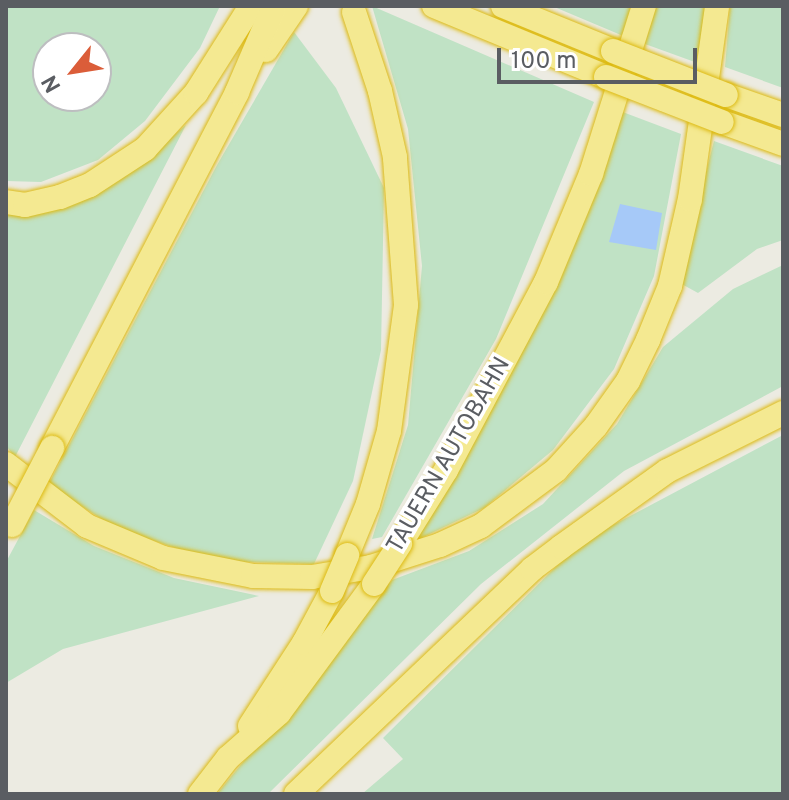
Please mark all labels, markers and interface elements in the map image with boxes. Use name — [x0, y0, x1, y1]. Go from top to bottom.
north arrow — [32, 32, 112, 112]
scale bar — [501, 32, 701, 82]
text: 100 m — [511, 47, 577, 77]
text: N — [37, 70, 68, 97]
street label: TAUERN AUTOBAHN — [382, 352, 518, 560]

